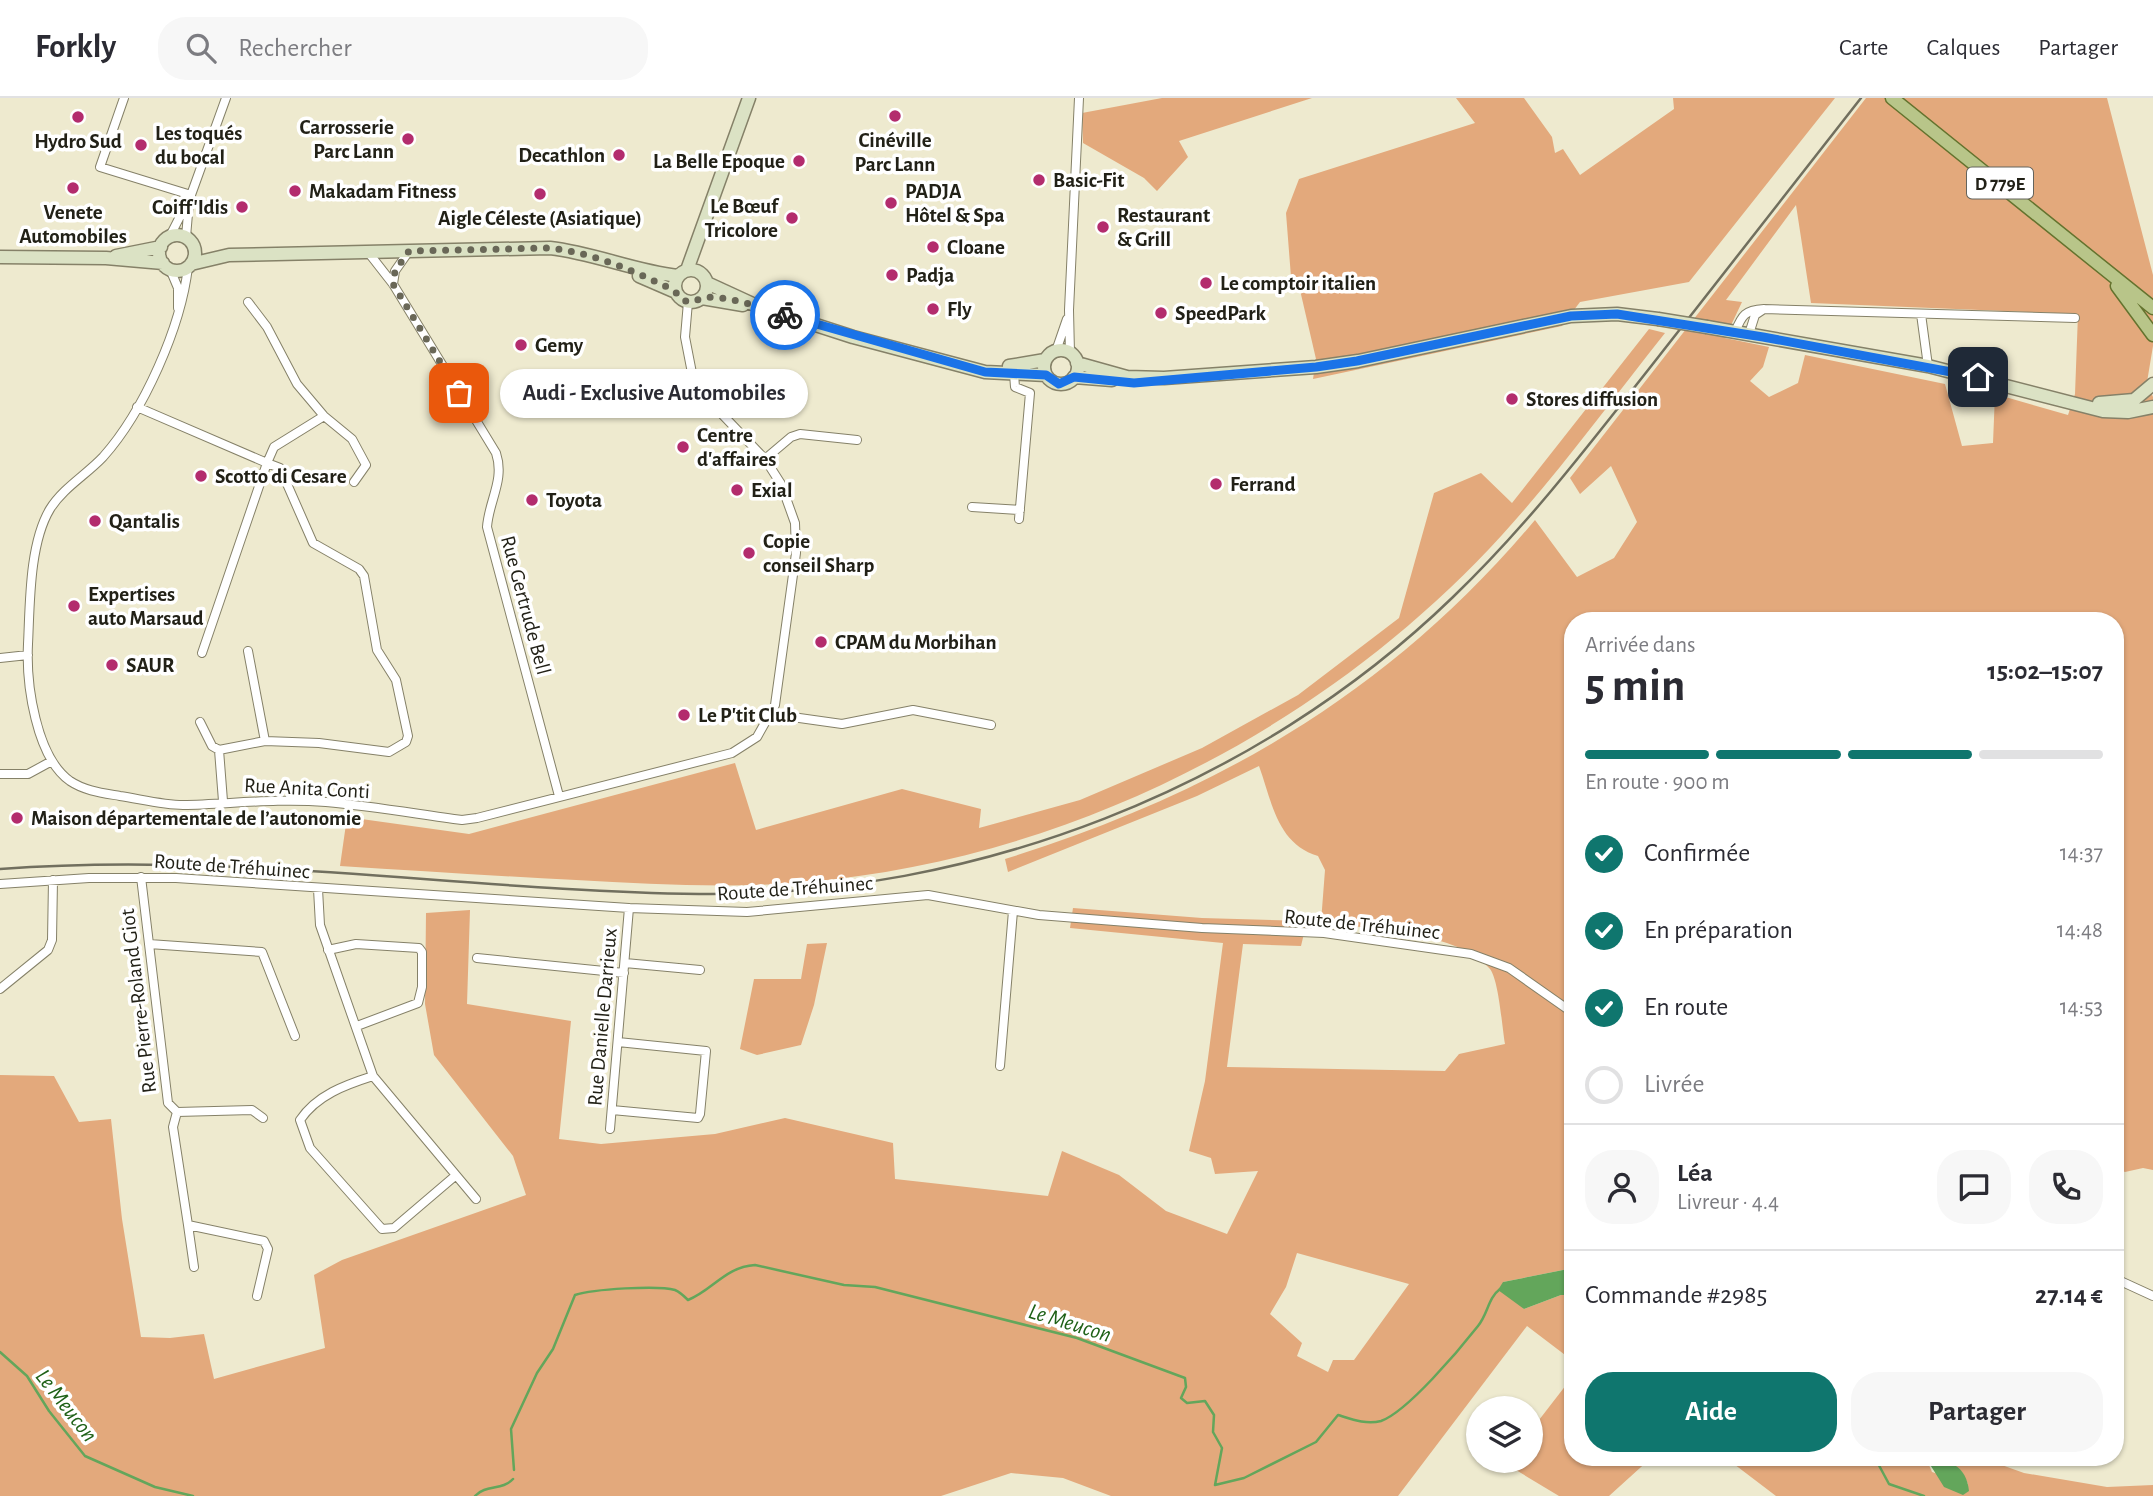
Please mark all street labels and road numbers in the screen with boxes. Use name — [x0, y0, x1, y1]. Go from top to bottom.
road number: D 779E — [1967, 167, 2033, 198]
street label: Rue Gertrude Bell — [497, 533, 554, 677]
street label: Rue Anita Conti — [244, 775, 370, 802]
street label: Route de Tréhuinec — [153, 851, 311, 882]
street label: Route de Tréhuinec — [716, 873, 874, 904]
street label: Route de Tréhuinec — [1283, 906, 1441, 943]
street label: Rue Pierre-Roland Giot — [117, 907, 160, 1094]
street label: Rue Danielle Darrieux — [584, 927, 621, 1107]

